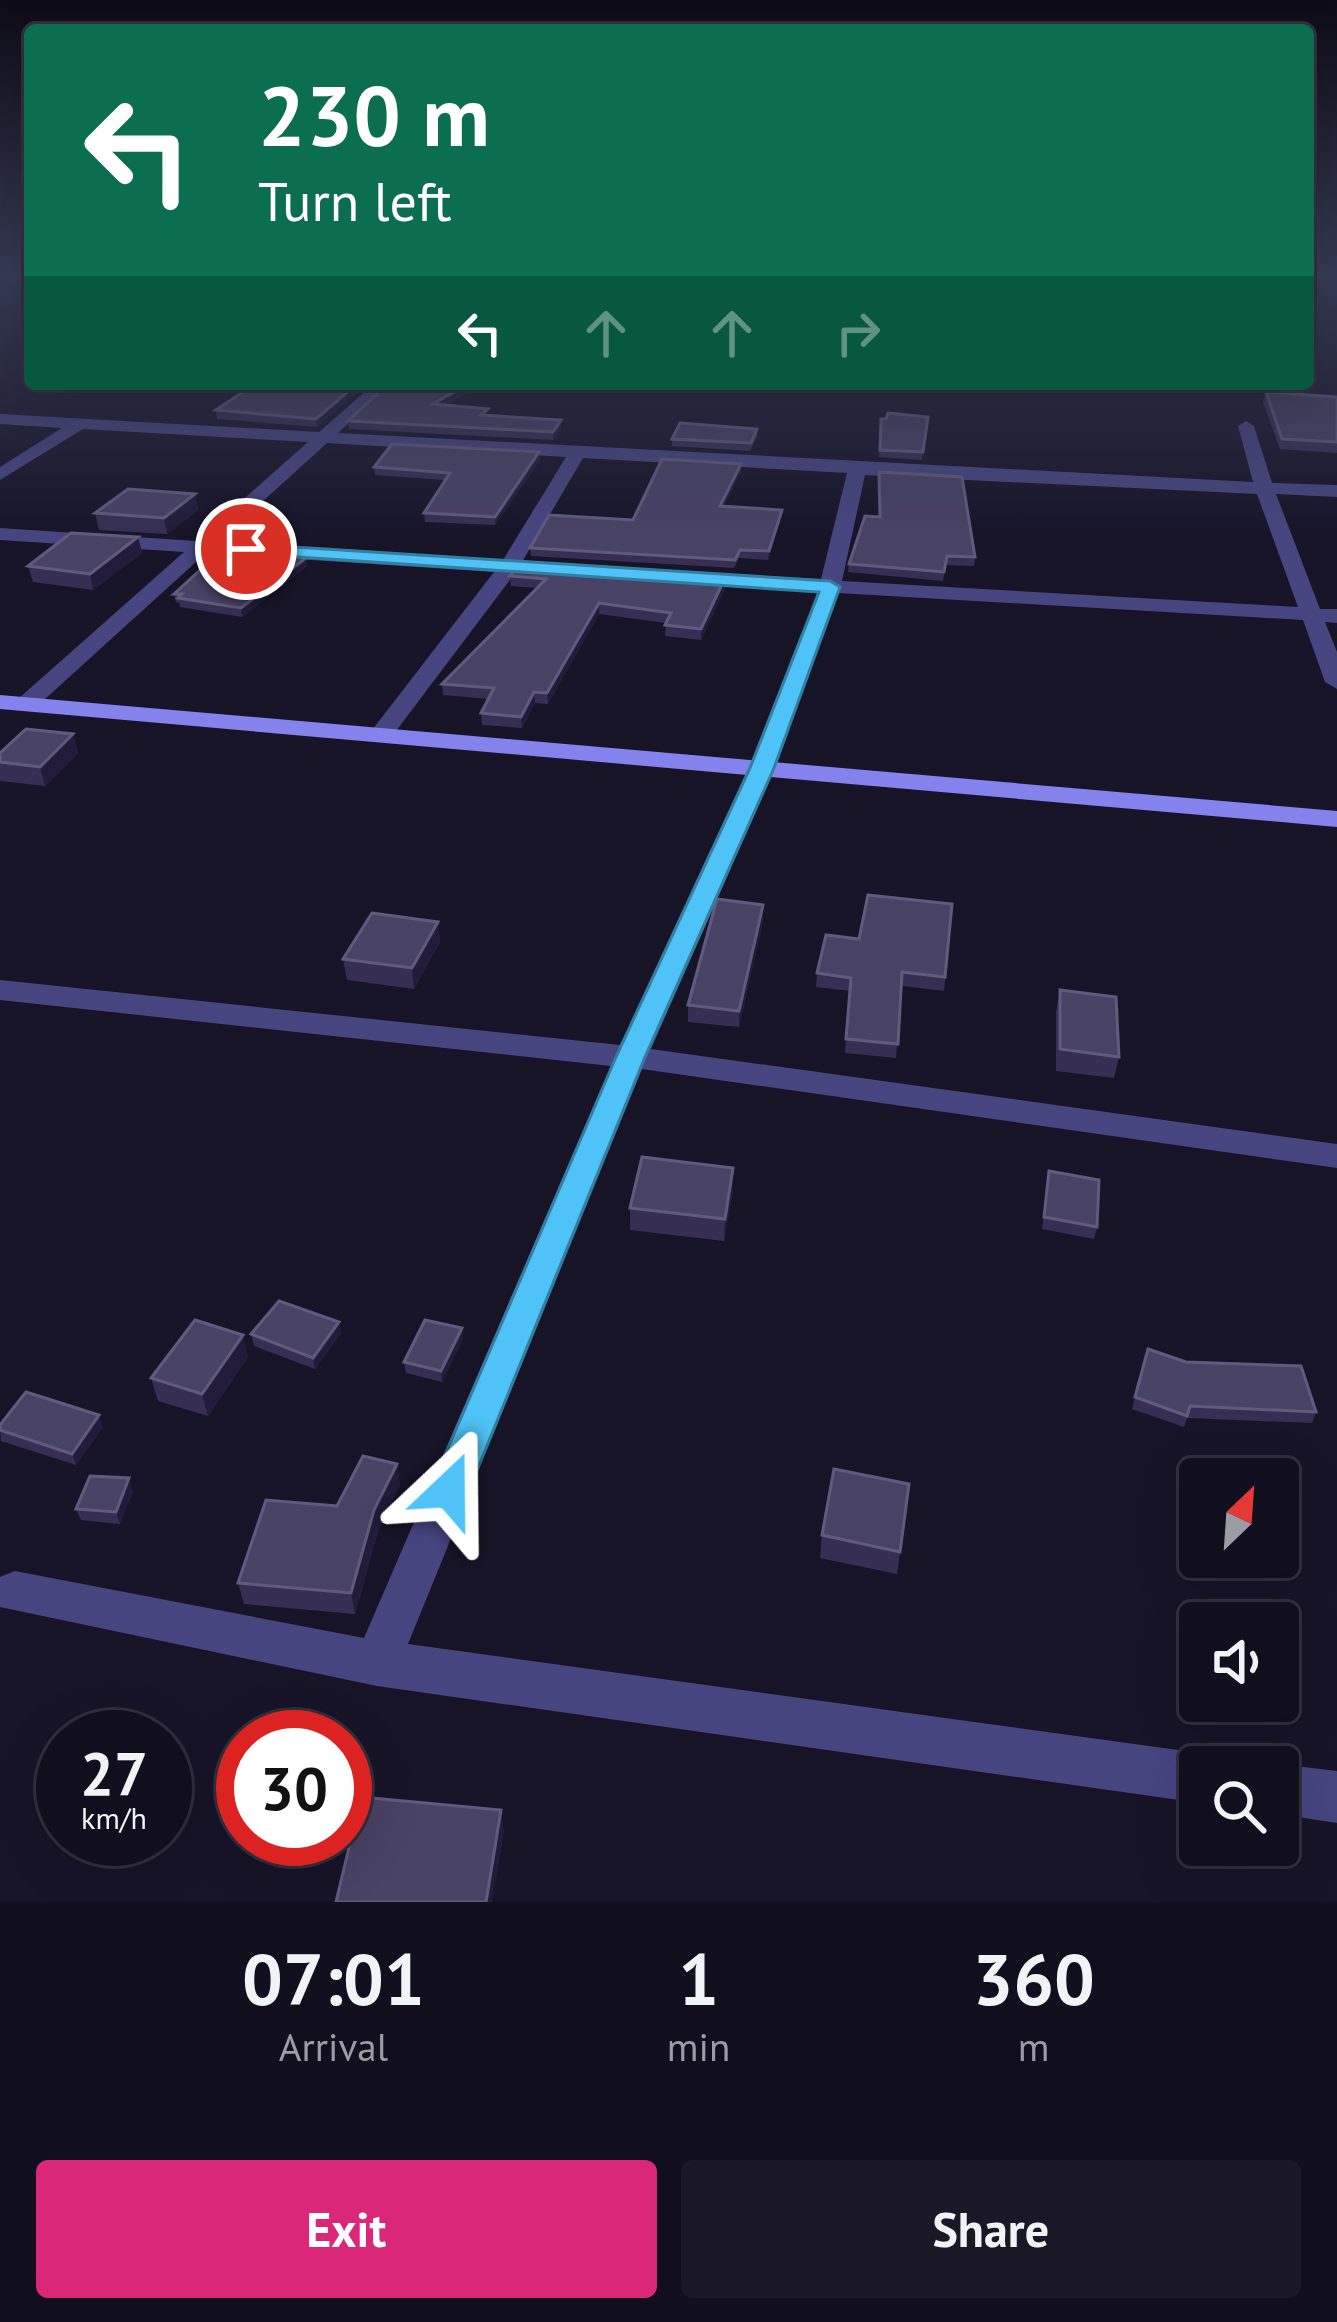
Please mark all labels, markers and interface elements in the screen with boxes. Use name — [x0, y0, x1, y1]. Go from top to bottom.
text: 230 m — [258, 60, 490, 169]
icon: left — [60, 72, 216, 228]
text: Turn left — [258, 166, 452, 236]
icon: left — [447, 300, 513, 366]
icon: ahead — [573, 300, 639, 366]
icon: ahead — [699, 300, 765, 366]
icon: right — [825, 300, 891, 366]
pin — [195, 498, 297, 600]
icon: arrive — [213, 516, 279, 582]
position arrow — [386, 1427, 512, 1553]
north arrow — [1179, 1458, 1299, 1578]
map controls — [1179, 1458, 1299, 1866]
button: sound — [1179, 1602, 1299, 1722]
speed limit sign: 30 — [216, 1710, 372, 1866]
text: 27 — [80, 1734, 148, 1812]
button: search — [1179, 1746, 1299, 1866]
text: km/h — [81, 1798, 147, 1837]
text: 07:01 — [242, 1932, 425, 2025]
text: 1 — [678, 1932, 719, 2025]
text: 360 — [972, 1932, 1095, 2025]
text: Arrival — [279, 2021, 388, 2072]
text: min — [667, 2021, 730, 2072]
text: m — [1018, 2021, 1049, 2072]
button: Exit — [36, 2160, 657, 2298]
button: Share — [681, 2160, 1301, 2298]

